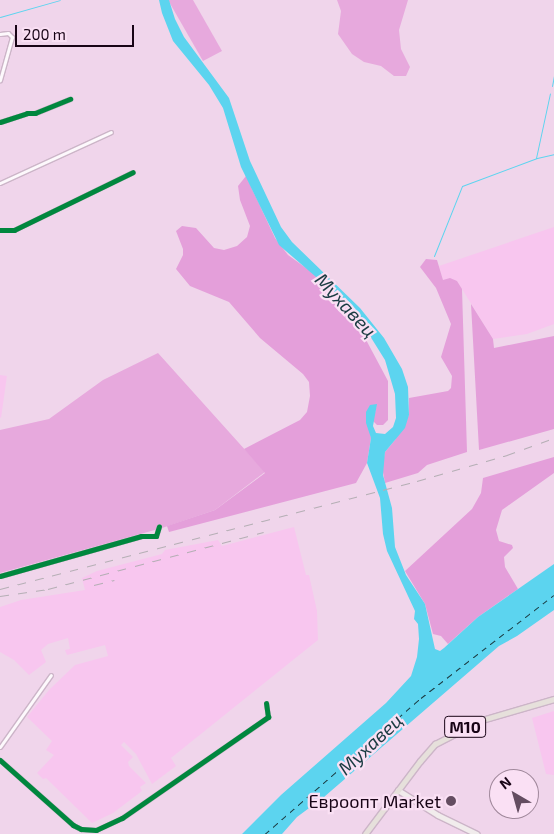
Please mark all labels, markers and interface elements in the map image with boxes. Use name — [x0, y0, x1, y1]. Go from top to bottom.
scale bar — [18, 15, 136, 47]
text: 200 m — [23, 25, 66, 43]
water label: Мухавец — [311, 268, 381, 342]
water label: Мухавец — [333, 709, 407, 779]
road number: М10 — [444, 714, 486, 740]
north arrow — [489, 769, 539, 819]
text: N — [496, 773, 514, 792]
place label: Евроопт Market — [308, 790, 441, 812]
marker: Евроопт Market — [445, 795, 457, 807]

